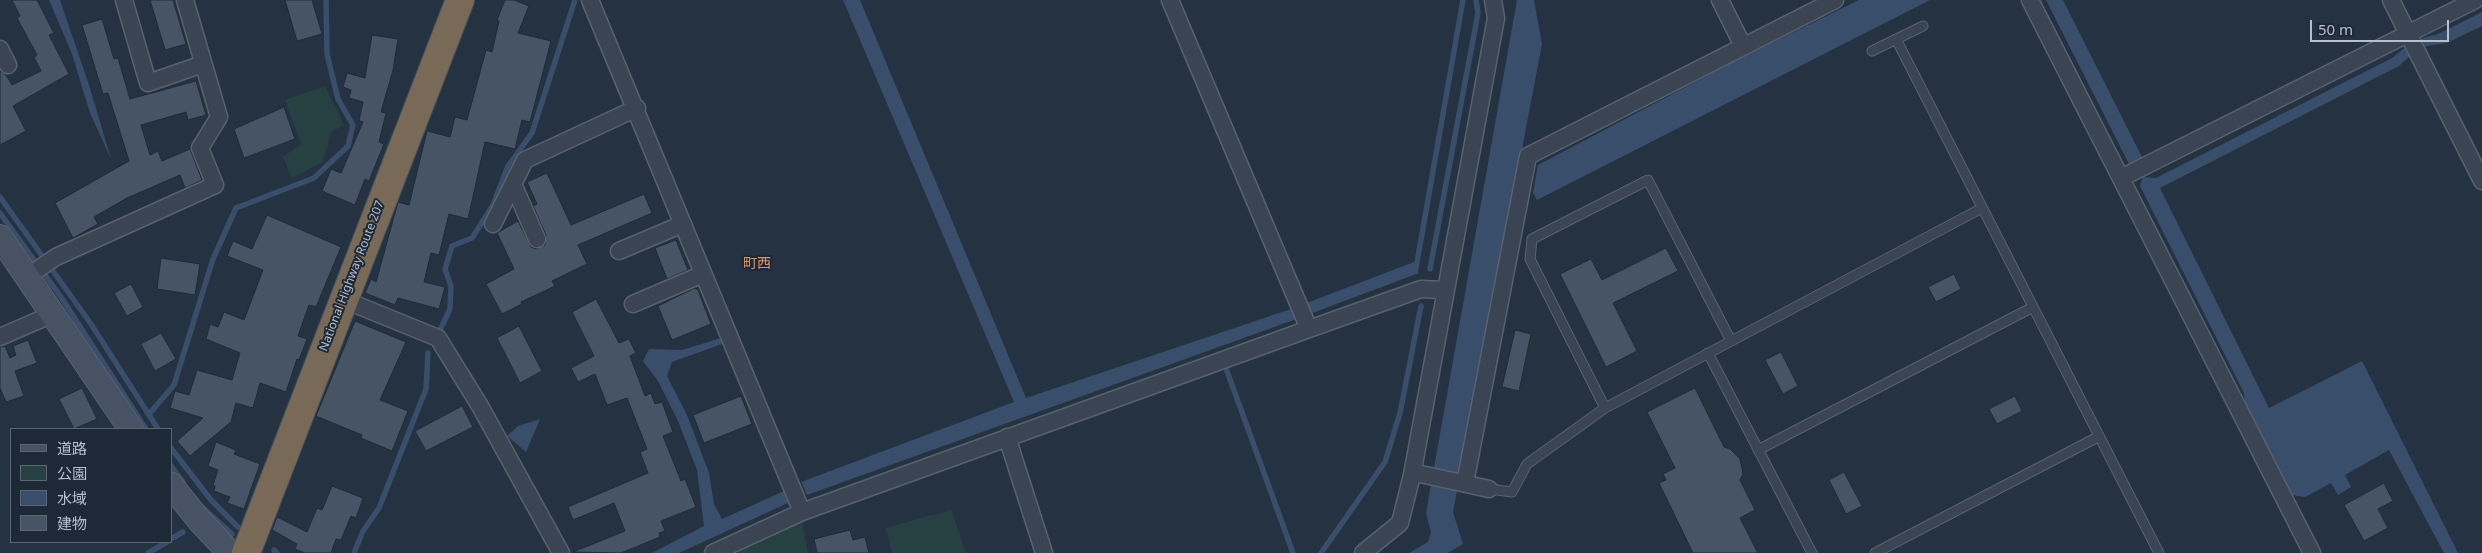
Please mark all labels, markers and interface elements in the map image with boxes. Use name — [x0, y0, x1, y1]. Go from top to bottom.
scale bar — [2312, 10, 2451, 42]
text: 50 m — [2318, 19, 2353, 39]
street label: National Highway Route 207 — [317, 199, 387, 353]
district label: 町西 — [743, 256, 771, 272]
legend — [10, 428, 172, 543]
text: 道路 — [57, 438, 87, 458]
text: 公園 — [57, 463, 87, 483]
text: 水域 — [57, 488, 87, 508]
text: 建物 — [57, 513, 87, 533]

